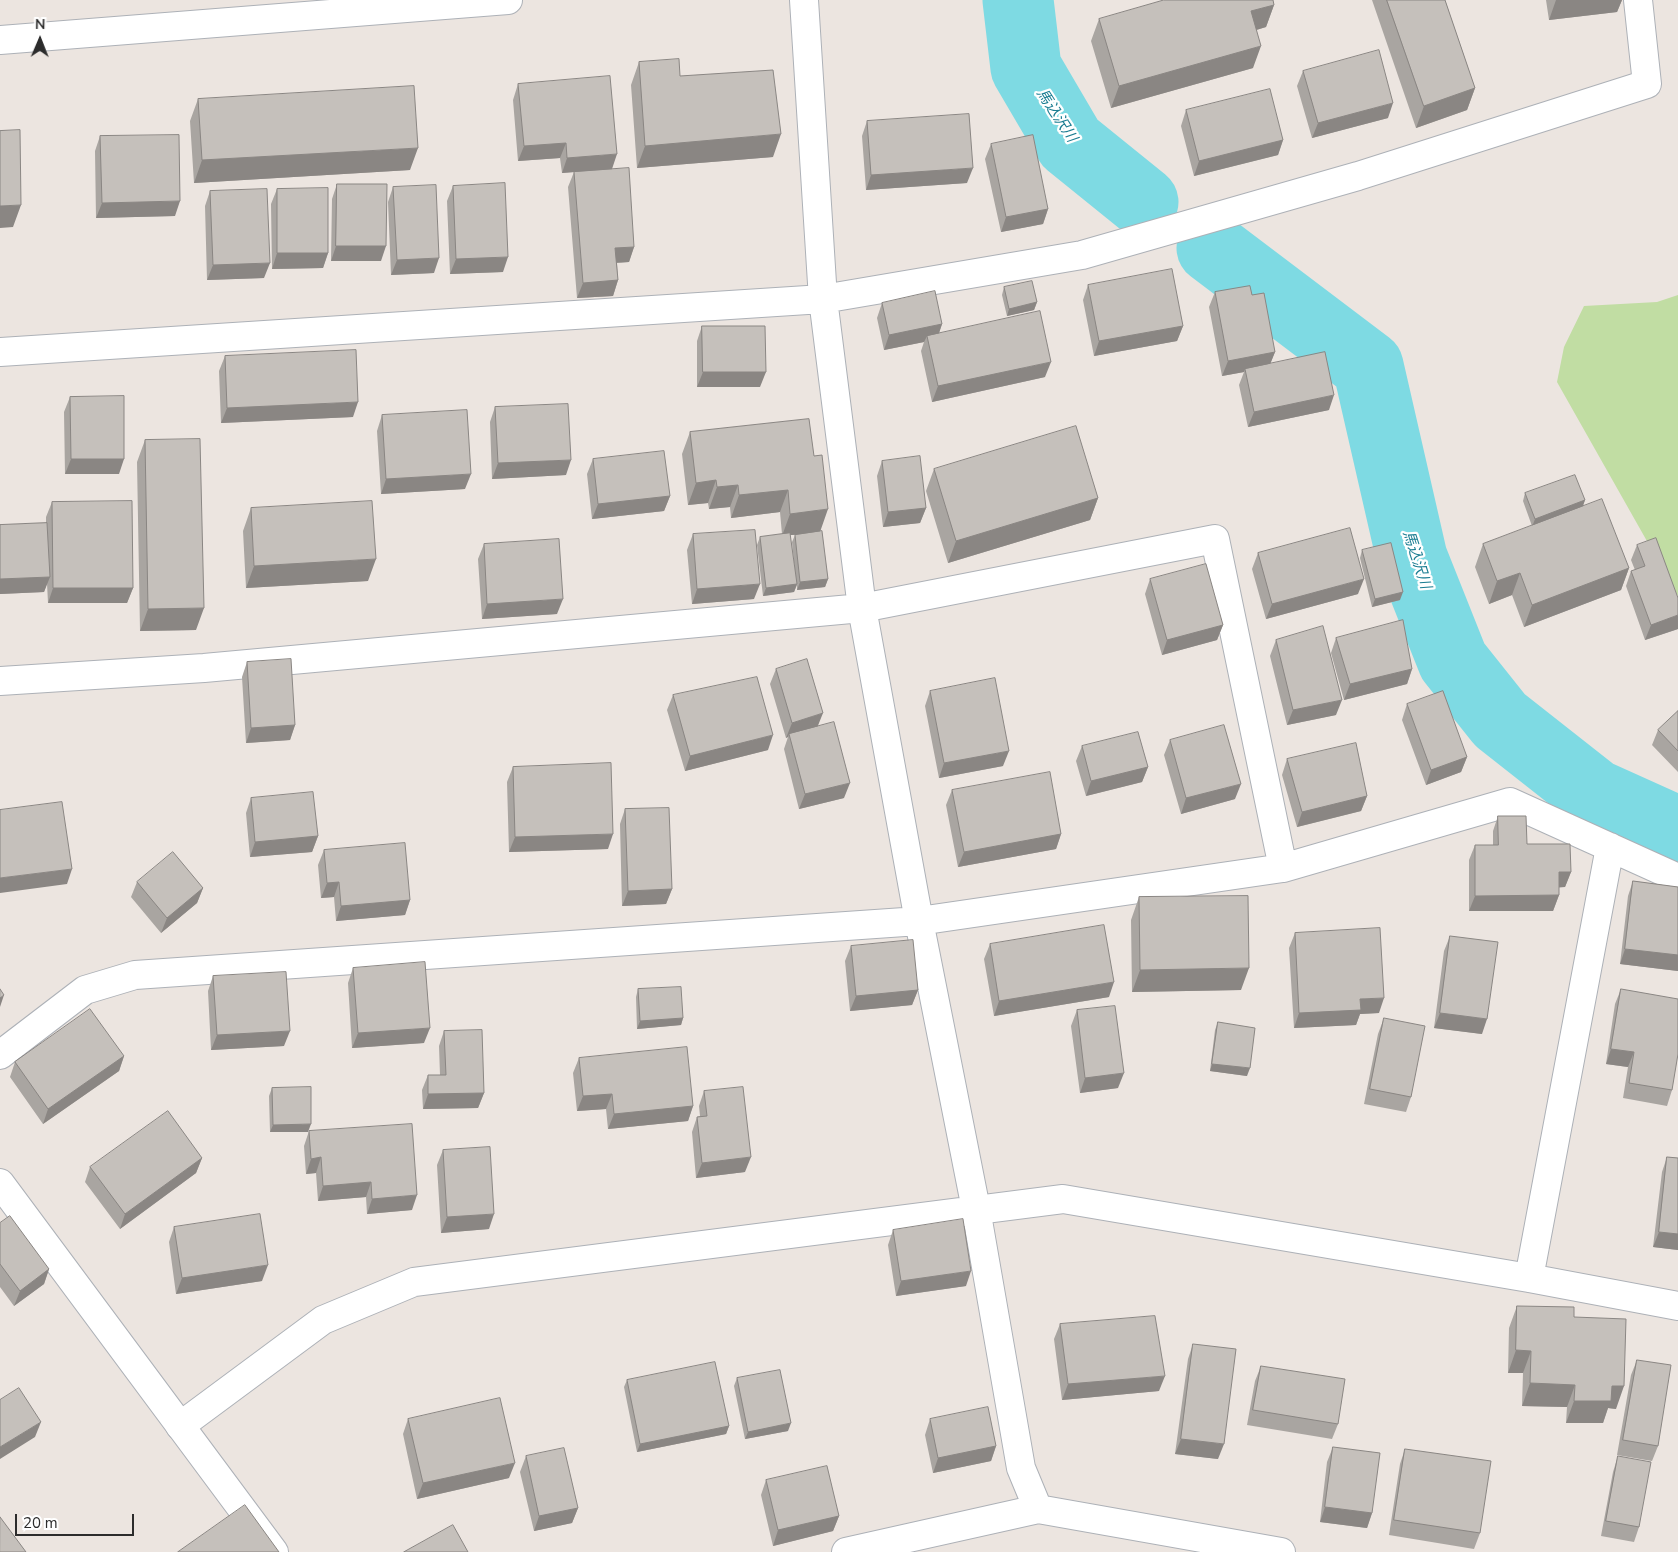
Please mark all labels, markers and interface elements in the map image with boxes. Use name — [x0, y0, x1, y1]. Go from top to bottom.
north arrow — [15, 15, 65, 65]
text: N — [35, 15, 46, 34]
water label: 馬込沢川 — [1032, 86, 1080, 146]
water label: 馬込沢川 — [1398, 529, 1434, 591]
scale bar — [18, 1504, 136, 1536]
text: 20 m — [23, 1513, 58, 1533]

